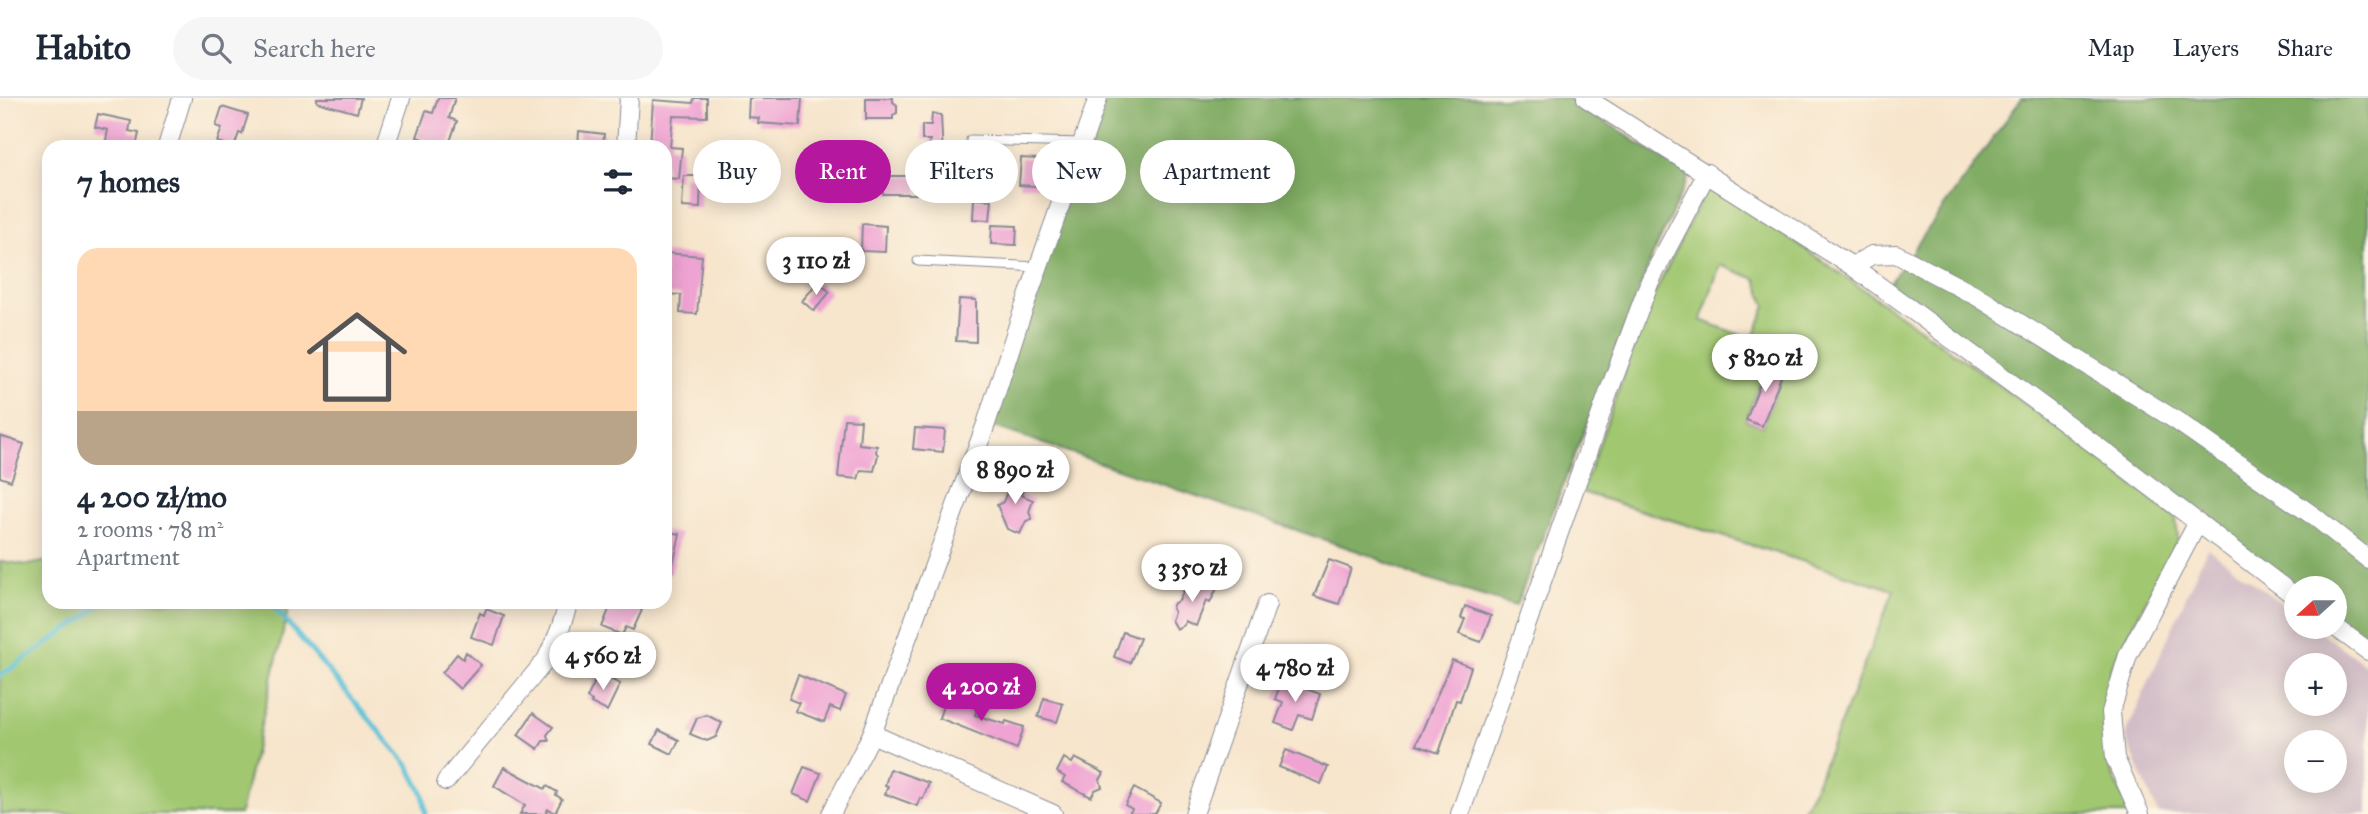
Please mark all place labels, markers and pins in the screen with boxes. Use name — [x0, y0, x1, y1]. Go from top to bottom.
pin: 3 110 zł — [744, 238, 888, 297]
pin: 5 820 zł — [1693, 334, 1837, 394]
pin: 8 890 zł — [943, 446, 1087, 506]
pin: 3 350 zł — [1120, 545, 1264, 604]
pin: 4 560 zł — [531, 632, 675, 692]
pin: 4 780 zł — [1223, 644, 1367, 704]
pin: 4 200 zł — [909, 664, 1053, 723]

